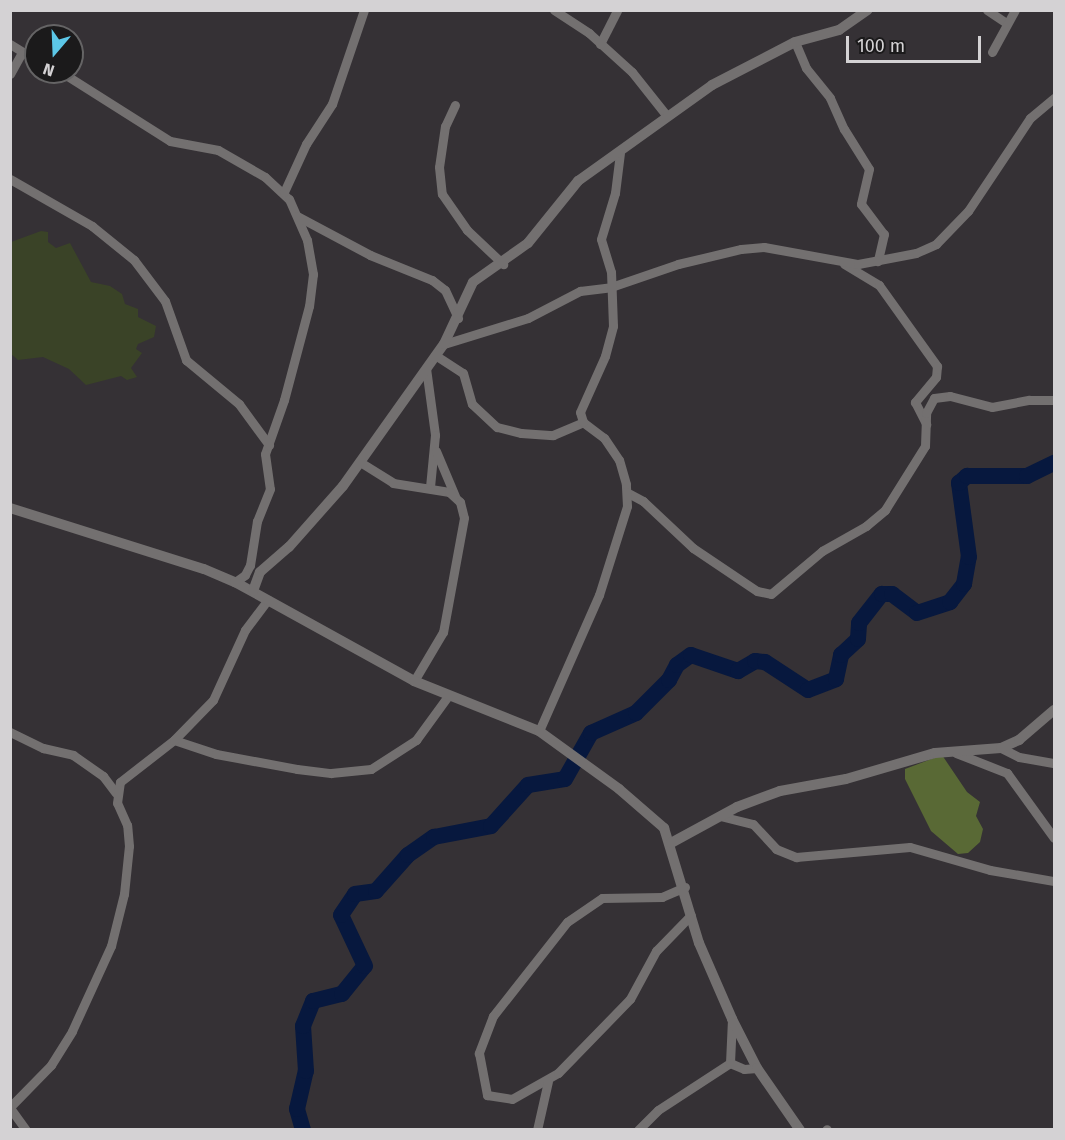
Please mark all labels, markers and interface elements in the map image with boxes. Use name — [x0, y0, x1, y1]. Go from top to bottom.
north arrow — [24, 24, 84, 84]
scale bar — [849, 24, 984, 62]
text: 100 m — [857, 35, 905, 57]
text: N — [41, 59, 57, 80]

